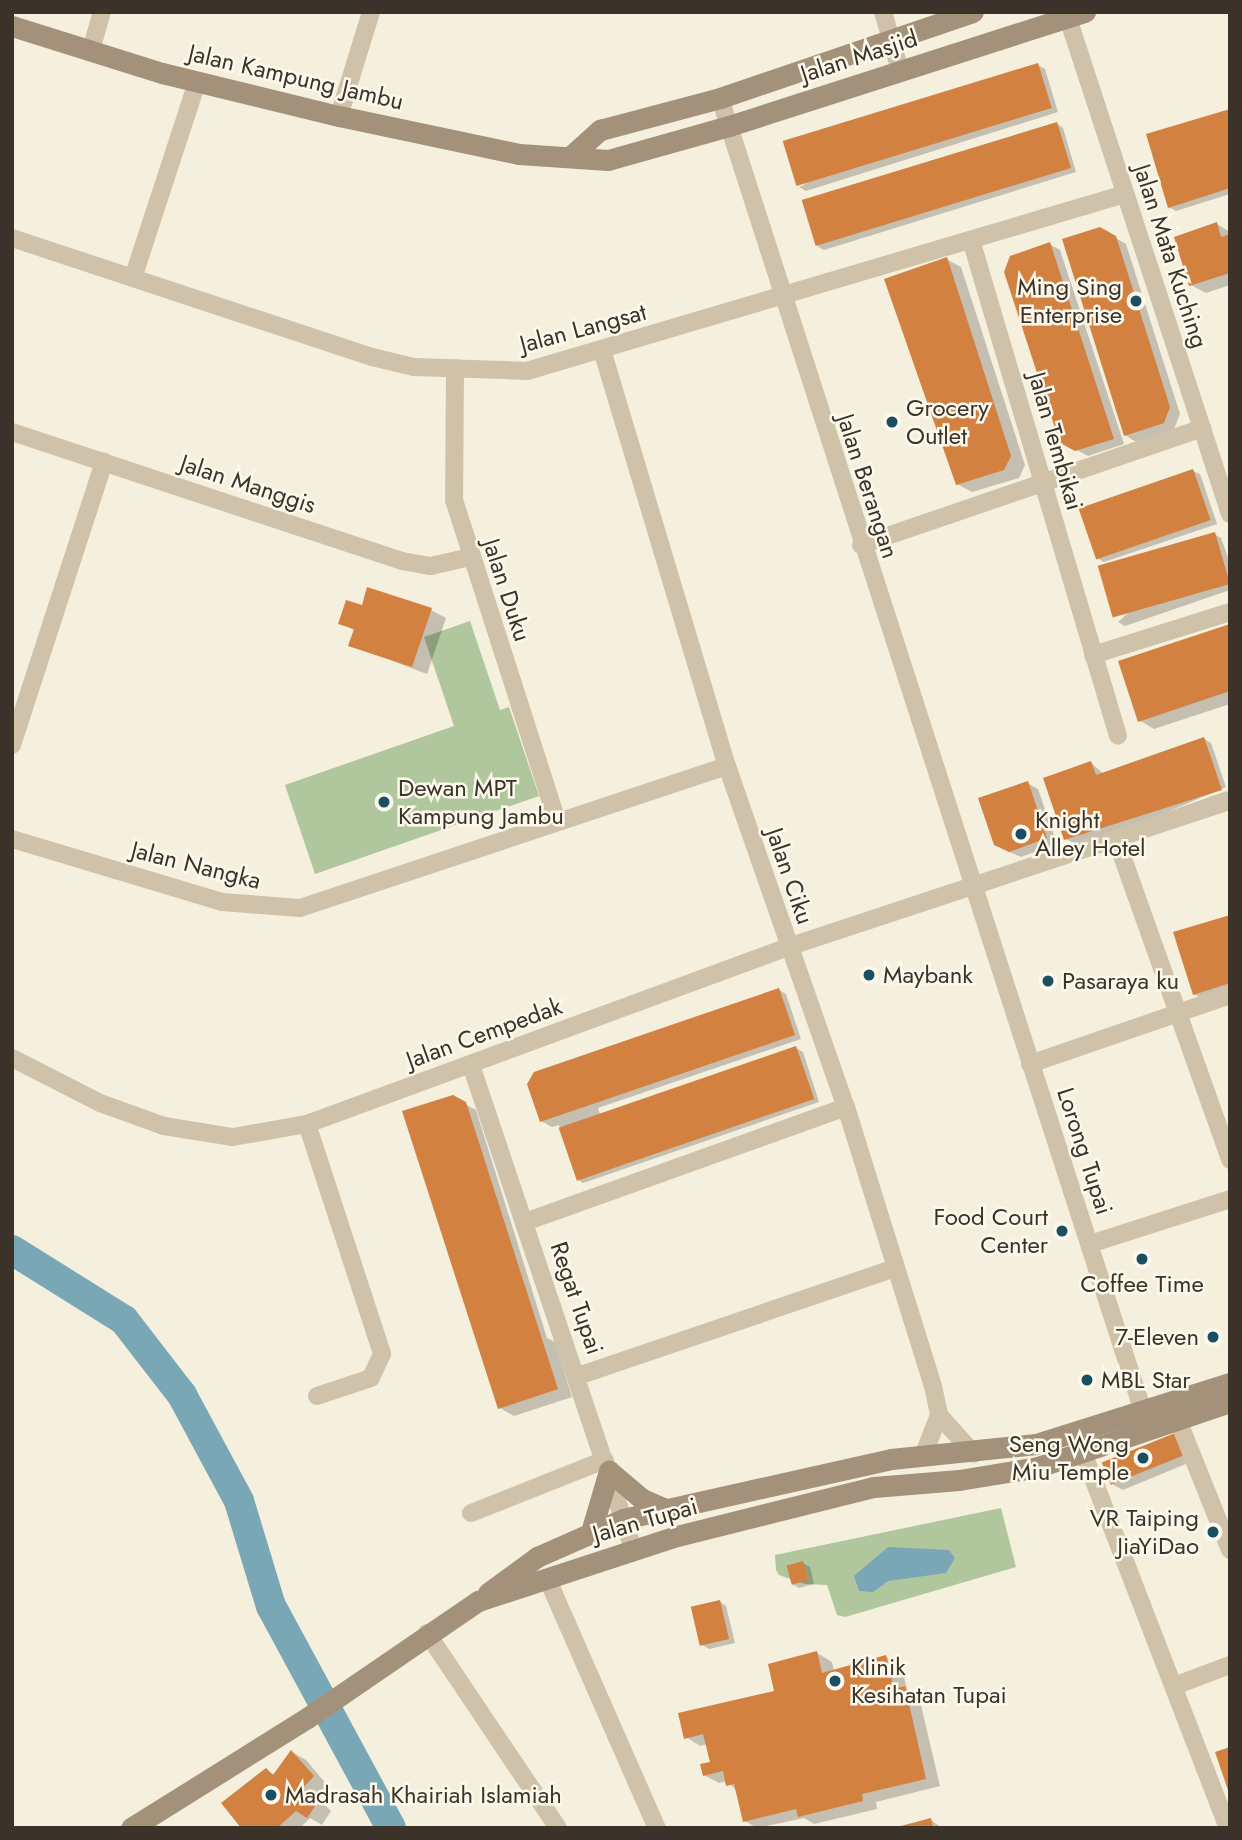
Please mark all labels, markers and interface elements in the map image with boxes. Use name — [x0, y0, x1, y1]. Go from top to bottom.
street label: Jalan Masjid — [797, 24, 921, 88]
street label: Jalan Kampung Jambu — [186, 38, 406, 116]
street label: Jalan Mata Kuching — [1128, 160, 1214, 352]
place label: Ming Sing Enterprise — [1017, 273, 1122, 329]
marker: Ming Sing Enterprise — [1128, 293, 1144, 309]
street label: Jalan Langsat — [517, 297, 649, 359]
street label: Jalan Tembikai — [1023, 369, 1089, 513]
place label: Grocery Outlet — [906, 394, 989, 450]
street label: Jalan Berangan — [831, 410, 905, 562]
marker: Grocery Outlet — [884, 414, 900, 430]
street label: Jalan Manggis — [176, 449, 320, 519]
street label: Jalan Duku — [477, 535, 537, 645]
place label: Dewan MPT Kampung Jambu — [398, 774, 564, 830]
marker: Dewan MPT Kampung Jambu — [376, 794, 392, 810]
place label: Knight Alley Hotel — [1035, 806, 1146, 862]
street label: Jalan Ciku — [760, 824, 820, 928]
marker: Knight Alley Hotel — [1013, 826, 1029, 842]
street label: Jalan Nangka — [128, 835, 264, 895]
place label: Maybank — [883, 961, 973, 989]
marker: Maybank — [861, 967, 877, 983]
place label: Pasaraya ku — [1062, 967, 1179, 995]
marker: Pasaraya ku — [1040, 973, 1056, 989]
street label: Jalan Cempedak — [402, 992, 566, 1074]
street label: Lorong Tupai — [1051, 1084, 1119, 1218]
place label: Food Court Center — [933, 1203, 1048, 1259]
marker: Food Court Center — [1054, 1223, 1070, 1239]
street label: Regat Tupai — [544, 1238, 610, 1358]
marker: Coffee Time — [1134, 1251, 1150, 1267]
place label: Coffee Time — [1080, 1270, 1204, 1298]
place label: 7-Eleven — [1115, 1323, 1199, 1351]
marker: 7-Eleven — [1205, 1329, 1221, 1345]
place label: MBL Star — [1101, 1366, 1191, 1394]
marker: MBL Star — [1079, 1372, 1095, 1388]
place label: Seng Wong Miu Temple — [1009, 1430, 1129, 1486]
marker: Seng Wong Miu Temple — [1135, 1450, 1151, 1466]
street label: Jalan Tupai — [589, 1491, 701, 1549]
place label: VR Taiping JiaYiDao — [1090, 1504, 1199, 1560]
marker: VR Taiping JiaYiDao — [1205, 1524, 1221, 1540]
place label: Klinik Kesihatan Tupai — [851, 1653, 1007, 1709]
marker: Klinik Kesihatan Tupai — [825, 1671, 845, 1691]
place label: Madrasah Khairiah Islamiah — [285, 1781, 562, 1809]
marker: Madrasah Khairiah Islamiah — [263, 1787, 279, 1803]

